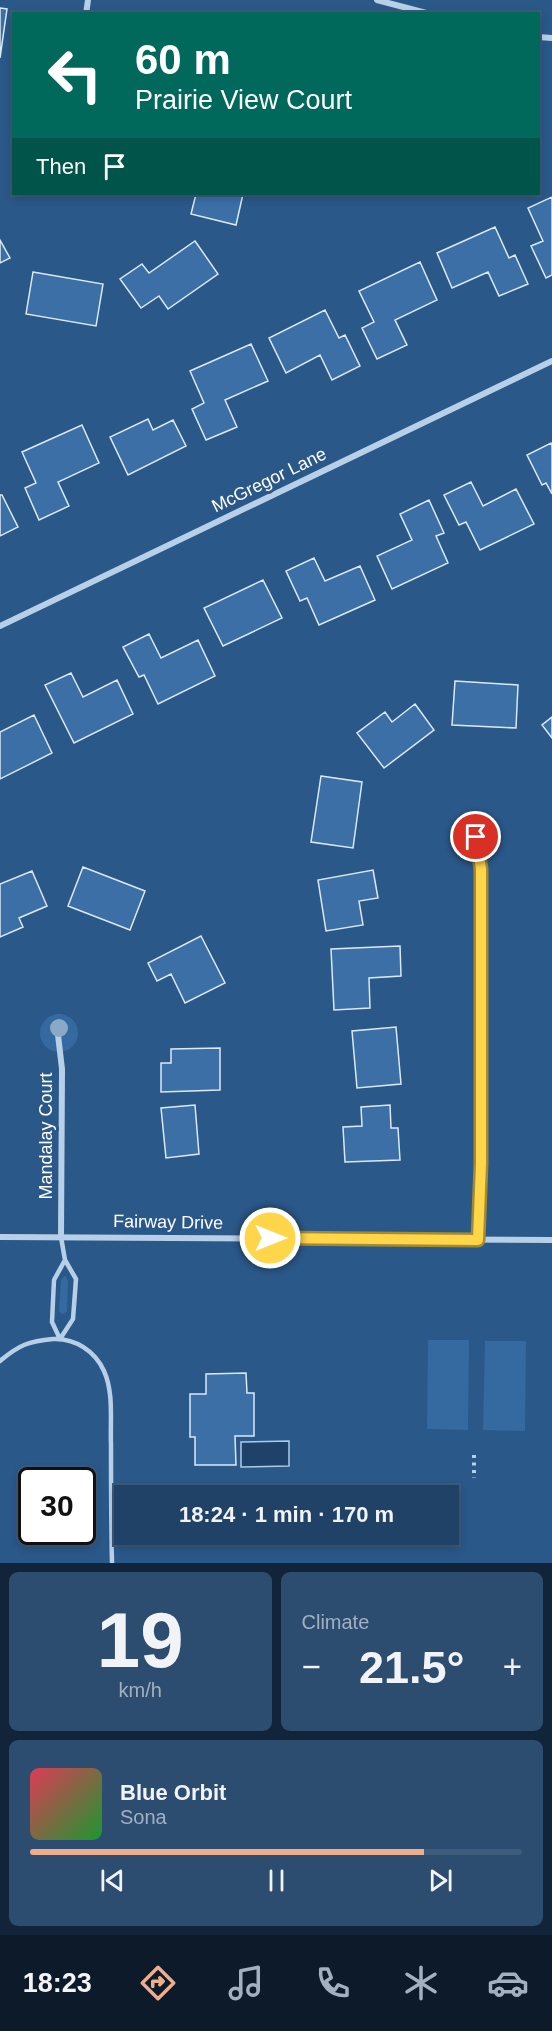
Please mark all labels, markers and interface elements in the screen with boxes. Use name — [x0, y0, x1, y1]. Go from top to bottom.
icon: left — [36, 36, 114, 114]
text: 60 m — [135, 36, 231, 83]
text: Prairie View Court — [135, 85, 352, 115]
icon: arrive — [98, 150, 131, 183]
text: Then — [36, 154, 86, 179]
street label: McGregor Lane — [208, 444, 330, 516]
pin — [450, 811, 501, 862]
icon: arrive — [459, 820, 492, 853]
street label: Mandalay Court — [36, 1072, 56, 1200]
position arrow — [238, 1206, 302, 1270]
street label: Fairway Drive — [113, 1211, 223, 1233]
speed limit sign: 30 — [18, 1467, 96, 1545]
text: 18:24 · 1 min · 170 m — [179, 1502, 394, 1527]
text: 19 — [97, 1596, 184, 1684]
text: Climate — [302, 1611, 369, 1633]
text: 21.5° — [359, 1642, 465, 1693]
text: − — [302, 1648, 321, 1685]
text: + — [503, 1648, 522, 1685]
text: km/h — [119, 1679, 162, 1701]
text: Blue Orbit — [120, 1780, 226, 1805]
text: Sona — [120, 1806, 167, 1828]
icon: previous — [96, 1864, 129, 1897]
icon: pause — [260, 1864, 293, 1897]
icon: next — [424, 1864, 457, 1897]
icon: directions — [137, 1962, 179, 2004]
icon: music — [225, 1962, 267, 2004]
icon: phone — [312, 1962, 354, 2004]
icon: climate — [400, 1962, 442, 2004]
icon: car — [487, 1962, 529, 2004]
text: 18:23 — [23, 1968, 92, 1998]

